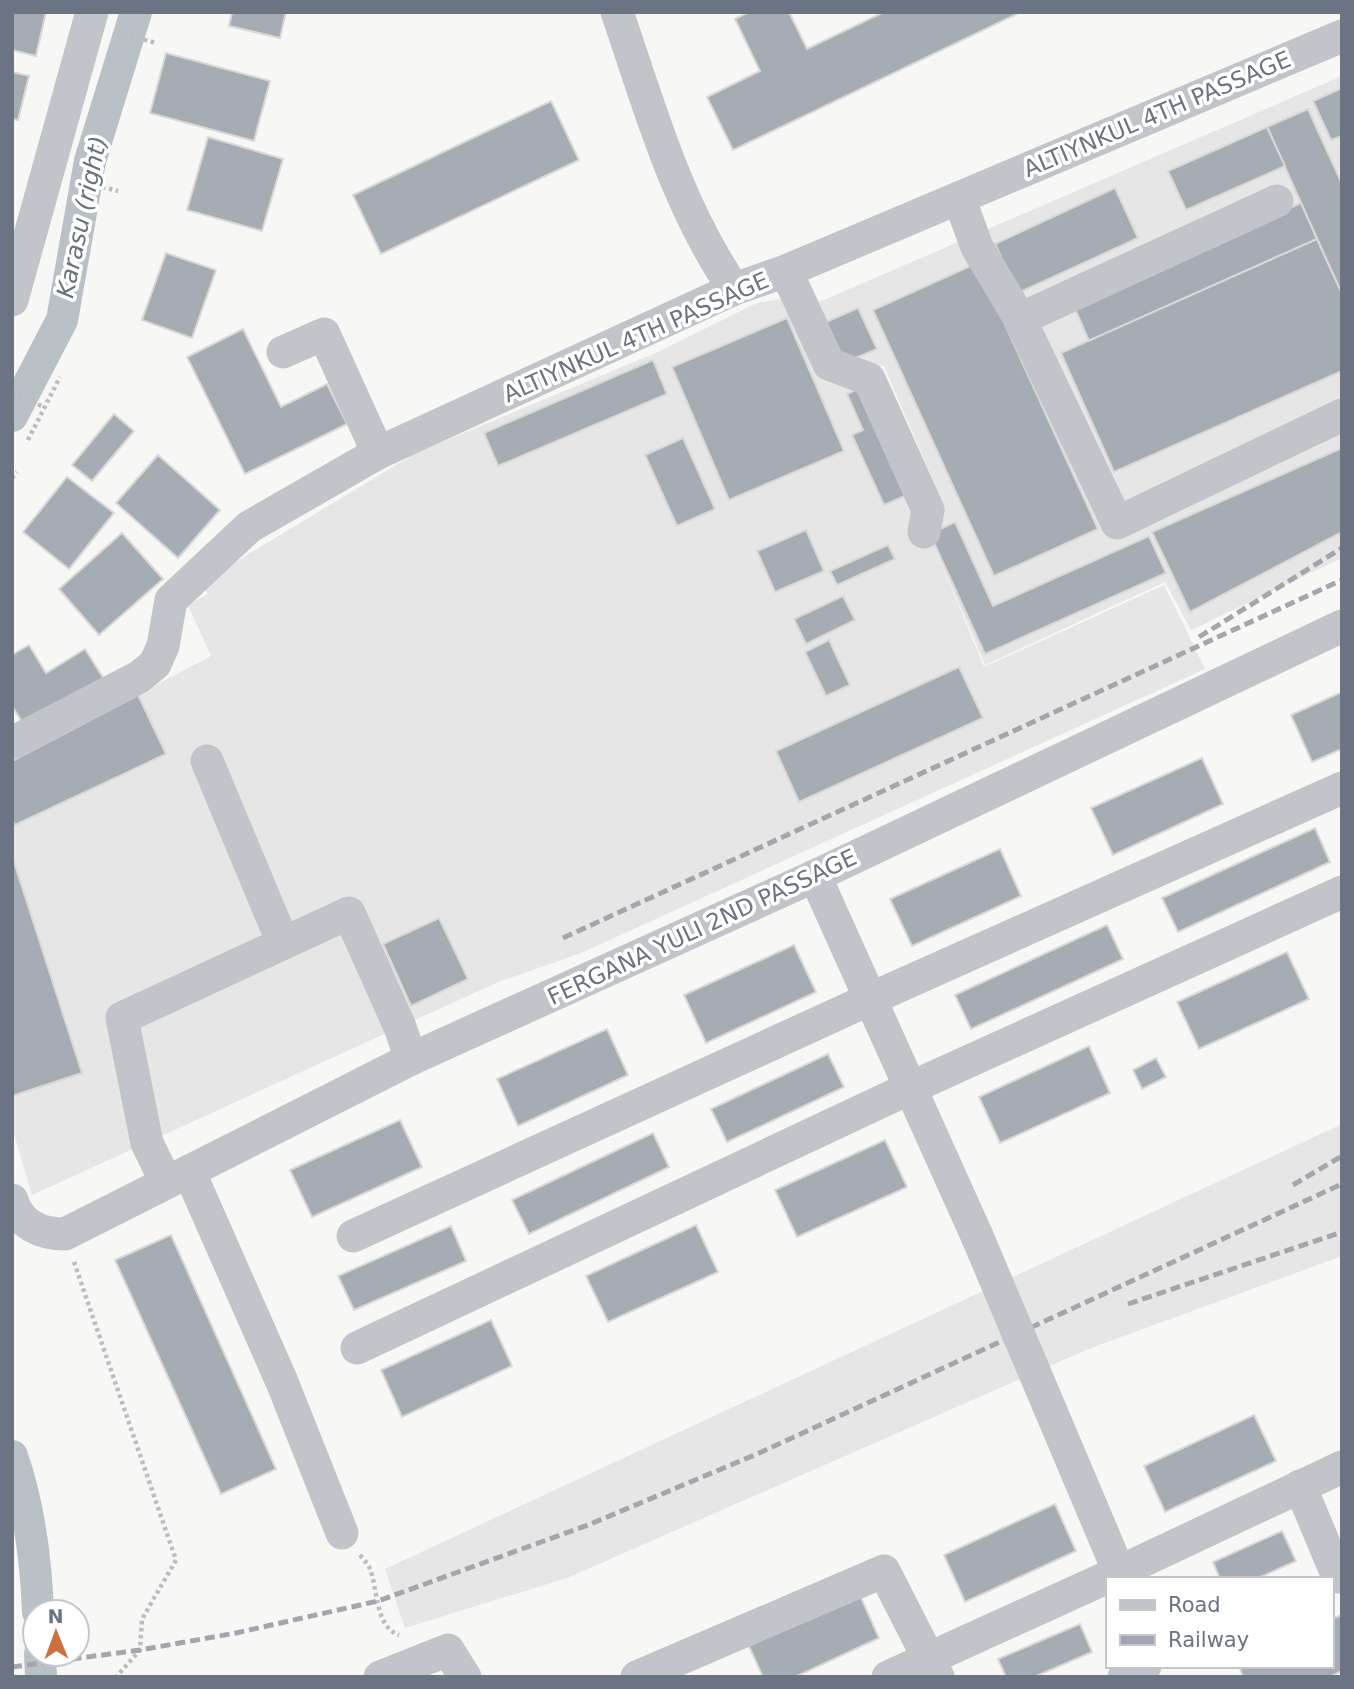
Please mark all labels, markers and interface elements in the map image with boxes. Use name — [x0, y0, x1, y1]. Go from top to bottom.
street label: ALTIYNKUL 4TH PASSAGE — [1020, 46, 1294, 182]
water label: Karasu (right) — [51, 134, 113, 300]
street label: ALTIYNKUL 4TH PASSAGE — [499, 267, 773, 407]
street label: FERGANA YULI 2ND PASSAGE — [543, 844, 861, 1010]
legend — [1106, 1577, 1333, 1668]
text: Road — [1168, 1593, 1221, 1617]
north arrow — [21, 1598, 91, 1668]
text: N — [48, 1605, 64, 1627]
text: Railway — [1168, 1628, 1249, 1652]

